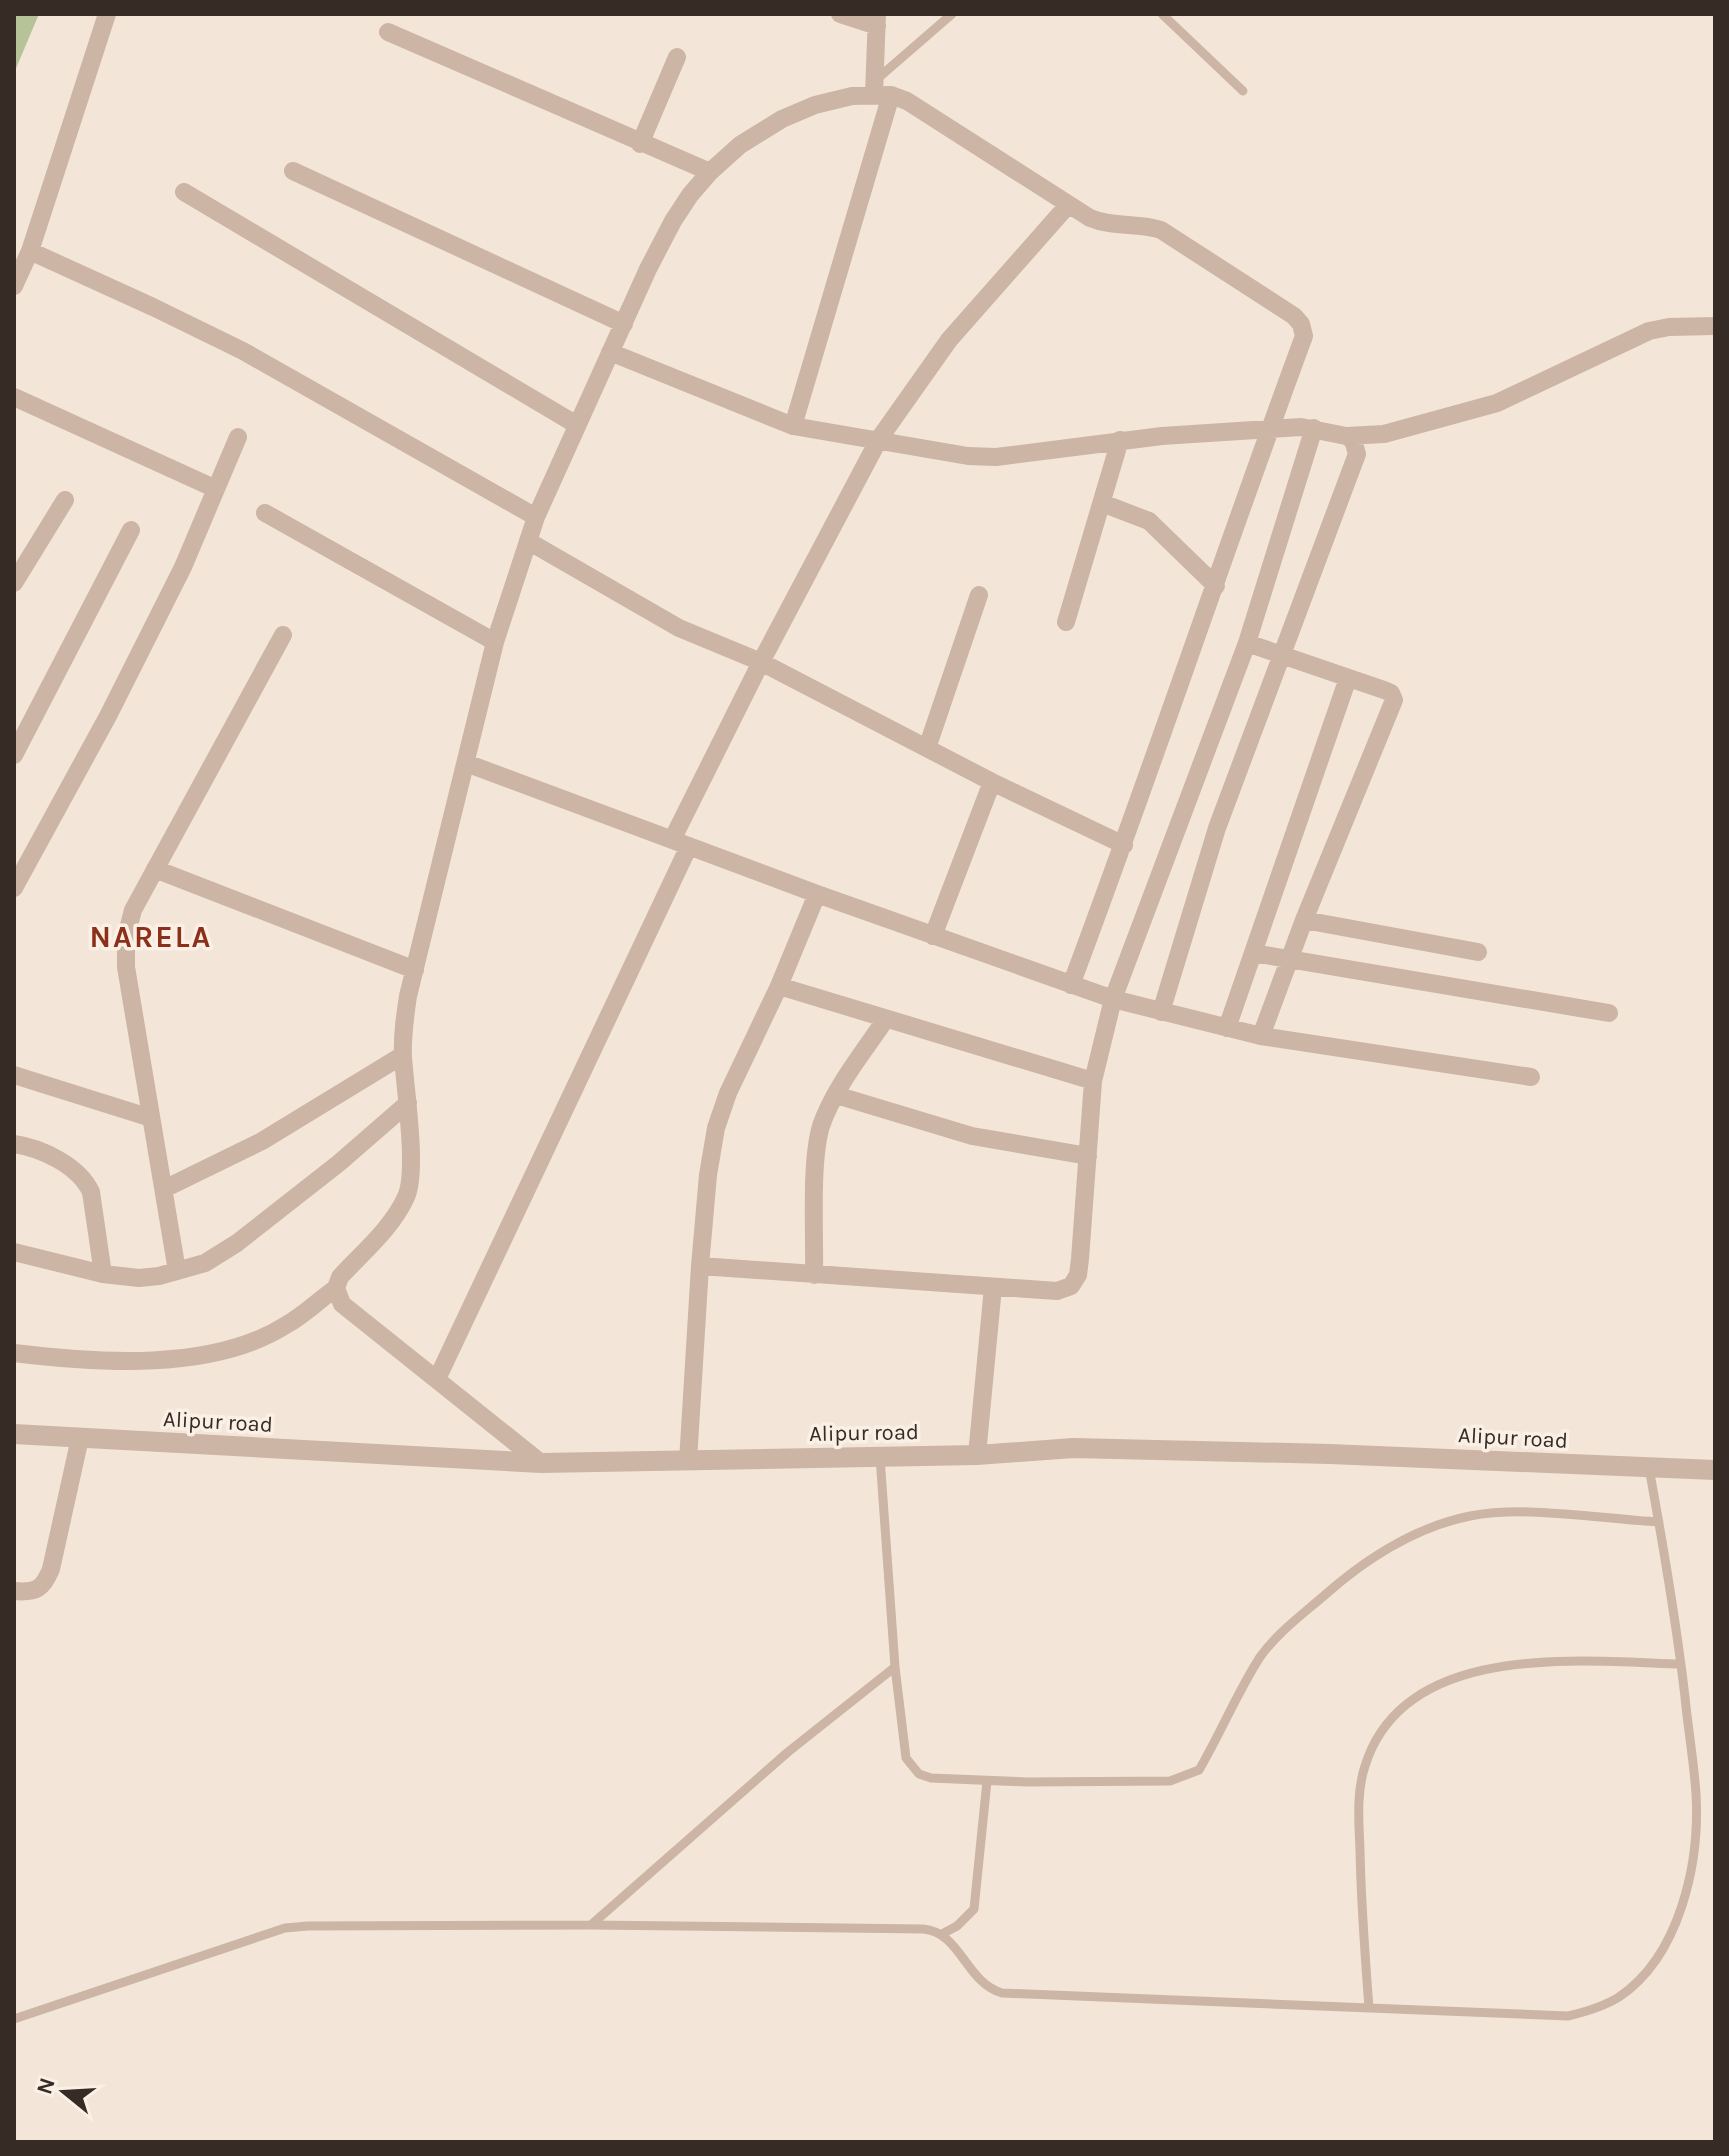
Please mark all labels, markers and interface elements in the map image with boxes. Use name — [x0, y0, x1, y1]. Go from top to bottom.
district label: NARELA — [90, 919, 212, 955]
street label: Alipur road — [162, 1406, 274, 1438]
street label: Alipur road — [809, 1419, 919, 1447]
street label: Alipur road — [1457, 1422, 1569, 1454]
north arrow — [24, 2052, 104, 2132]
text: N — [31, 2075, 61, 2098]

